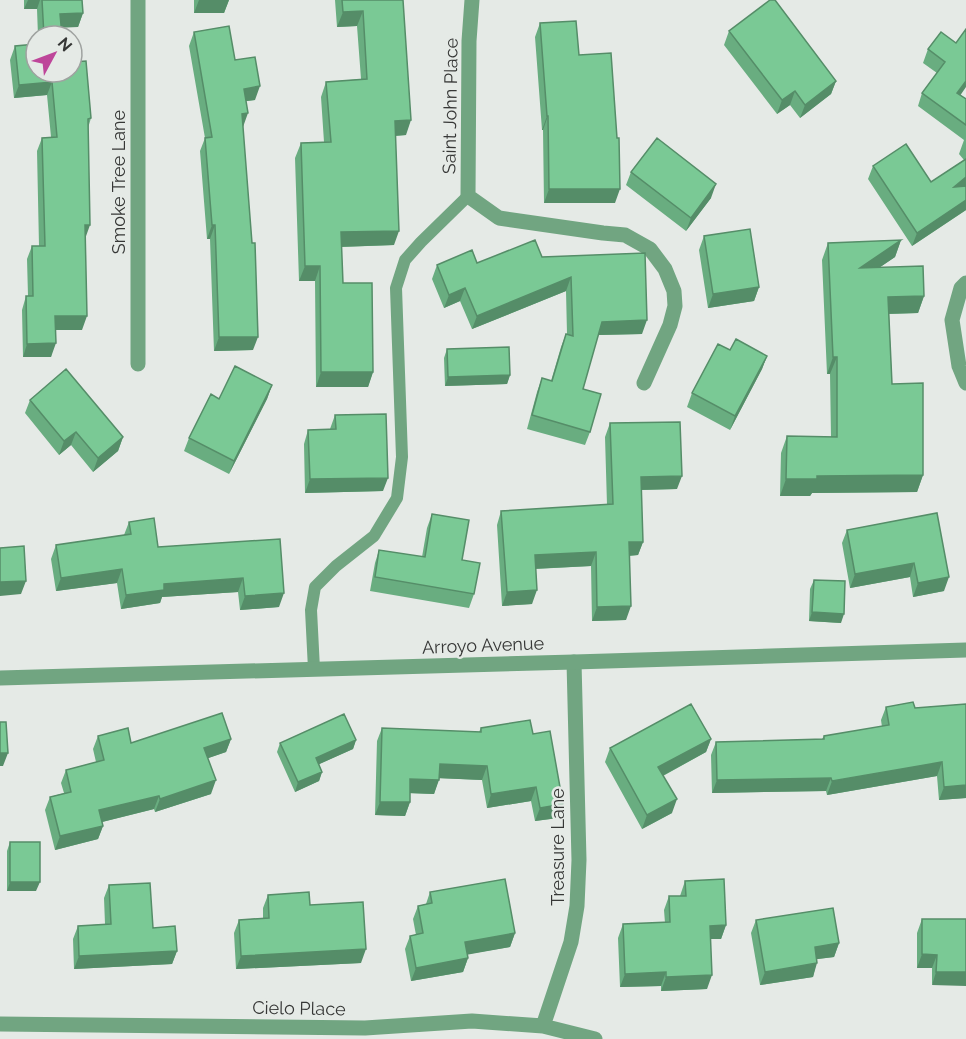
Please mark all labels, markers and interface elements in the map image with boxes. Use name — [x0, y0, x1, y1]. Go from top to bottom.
north arrow — [24, 24, 84, 84]
text: N — [54, 34, 76, 55]
street label: Saint John Place — [438, 37, 462, 174]
street label: Smoke Tree Lane — [108, 109, 129, 254]
street label: Arroyo Avenue — [422, 632, 545, 658]
street label: Treasure Lane — [547, 788, 568, 906]
street label: Cielo Place — [252, 997, 346, 1019]

